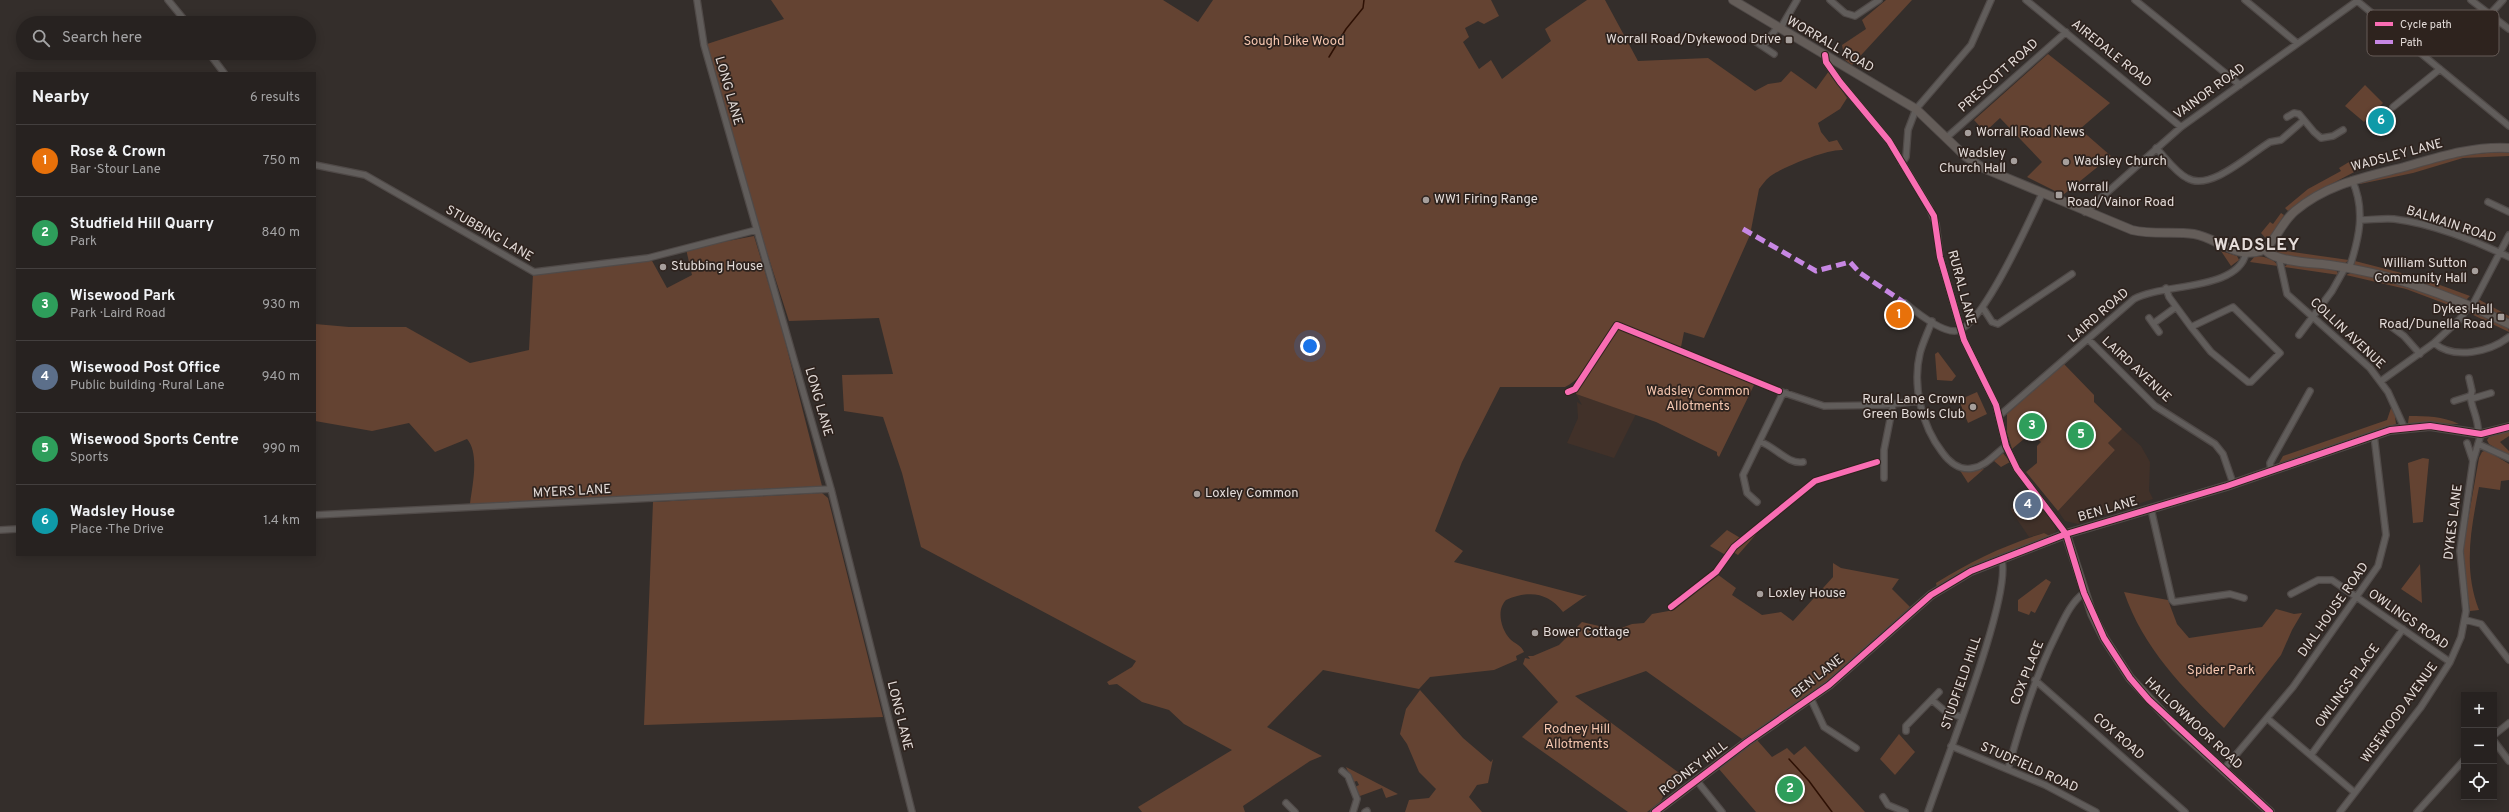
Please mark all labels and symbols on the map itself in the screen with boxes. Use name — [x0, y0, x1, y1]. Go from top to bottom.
legend — [2367, 10, 2499, 56]
street label: WORRALL ROAD — [1783, 14, 1877, 76]
street label: AIREDALE ROAD — [2068, 17, 2154, 91]
text: Cycle path — [2400, 18, 2452, 32]
place label: Worrall Road/Dykewood Drive — [1606, 32, 1781, 48]
park label: Sough Dike Wood — [1243, 34, 1345, 50]
marker: Worrall Road/Dykewood Drive — [1784, 35, 1794, 45]
street label: PRESCOTT ROAD — [1956, 36, 2042, 116]
text: Path — [2400, 36, 2422, 50]
street label: LONG LANE — [711, 55, 745, 127]
street label: VAINOR ROAD — [2171, 61, 2249, 123]
pin: 6 — [2368, 106, 2394, 136]
place label: Worrall Road News — [1976, 125, 2085, 141]
marker: Worrall Road News — [1963, 128, 1973, 138]
street label: WADSLEY LANE — [2349, 136, 2445, 176]
place label: Wadsley Church Hall — [1939, 146, 2006, 177]
place label: Wadsley Church — [2074, 154, 2167, 170]
marker: Wadsley Church Hall — [2009, 156, 2019, 166]
marker: Wadsley Church — [2061, 157, 2071, 167]
place label: Worrall Road/Vainor Road — [2067, 180, 2174, 211]
marker: Worrall Road/Vainor Road — [2054, 190, 2064, 200]
place label: WW1 Firing Range — [1434, 192, 1538, 208]
marker: WW1 Firing Range — [1421, 195, 1431, 205]
street label: STUBBING LANE — [442, 202, 536, 266]
street label: BALMAIN ROAD — [2404, 203, 2498, 247]
district label: WADSLEY — [2214, 235, 2300, 257]
street label: RURAL LANE — [1943, 249, 1979, 327]
place label: William Sutton Community Hall — [2374, 256, 2467, 287]
place label: Stubbing House — [671, 259, 763, 275]
marker: Stubbing House — [658, 262, 668, 272]
marker: William Sutton Community Hall — [2470, 266, 2480, 276]
street label: LAIRD ROAD — [2065, 285, 2133, 347]
street label: COLLIN AVENUE — [2306, 295, 2388, 373]
pin: 1 — [1886, 300, 1912, 330]
place label: Dykes Hall Road/Dunella Road — [2379, 302, 2493, 333]
marker: Dykes Hall Road/Dunella Road — [2496, 312, 2506, 322]
street label: LAIRD AVENUE — [2098, 334, 2174, 406]
your location — [1300, 336, 1320, 356]
street label: LONG LANE — [801, 366, 835, 438]
park label: Wadsley Common Allotments — [1646, 384, 1750, 415]
place label: Rural Lane Crown Green Bowls Club — [1862, 392, 1965, 423]
marker: Rural Lane Crown Green Bowls Club — [1968, 402, 1978, 412]
pin: 3 — [2019, 411, 2045, 441]
pin: 5 — [2068, 420, 2094, 450]
street label: MYERS LANE — [533, 482, 611, 502]
street label: DYKES LANE — [2441, 483, 2467, 561]
place label: Loxley Common — [1205, 486, 1299, 502]
marker: Loxley Common — [1192, 489, 1202, 499]
pin: 4 — [2015, 490, 2041, 520]
street label: BEN LANE — [2076, 494, 2140, 526]
street label: DIAL HOUSE ROAD — [2295, 560, 2373, 660]
place label: Loxley House — [1768, 586, 1846, 602]
street label: OWLINGS ROAD — [2365, 586, 2451, 654]
marker: Loxley House — [1755, 589, 1765, 599]
place label: Bower Cottage — [1543, 625, 1630, 641]
marker: Bower Cottage — [1530, 628, 1540, 638]
street label: STUDFIELD HILL — [1938, 634, 1986, 732]
street label: COX PLACE — [2008, 638, 2048, 708]
street label: OWLINGS PLACE — [2312, 641, 2384, 731]
street label: BEN LANE — [1789, 652, 1847, 702]
street label: WISEWOOD AVENUE — [2358, 659, 2442, 767]
park label: Spider Park — [2187, 663, 2255, 679]
street label: HALLOWMOOR ROAD — [2141, 675, 2245, 773]
street label: LONG LANE — [883, 680, 915, 752]
street label: COX ROAD — [2089, 710, 2147, 764]
park label: Rodney Hill Allotments — [1544, 722, 1610, 753]
street label: RODNEY HILL — [1657, 738, 1731, 800]
street label: STUDFIELD ROAD — [1977, 739, 2081, 797]
pin: 2 — [1777, 774, 1803, 804]

